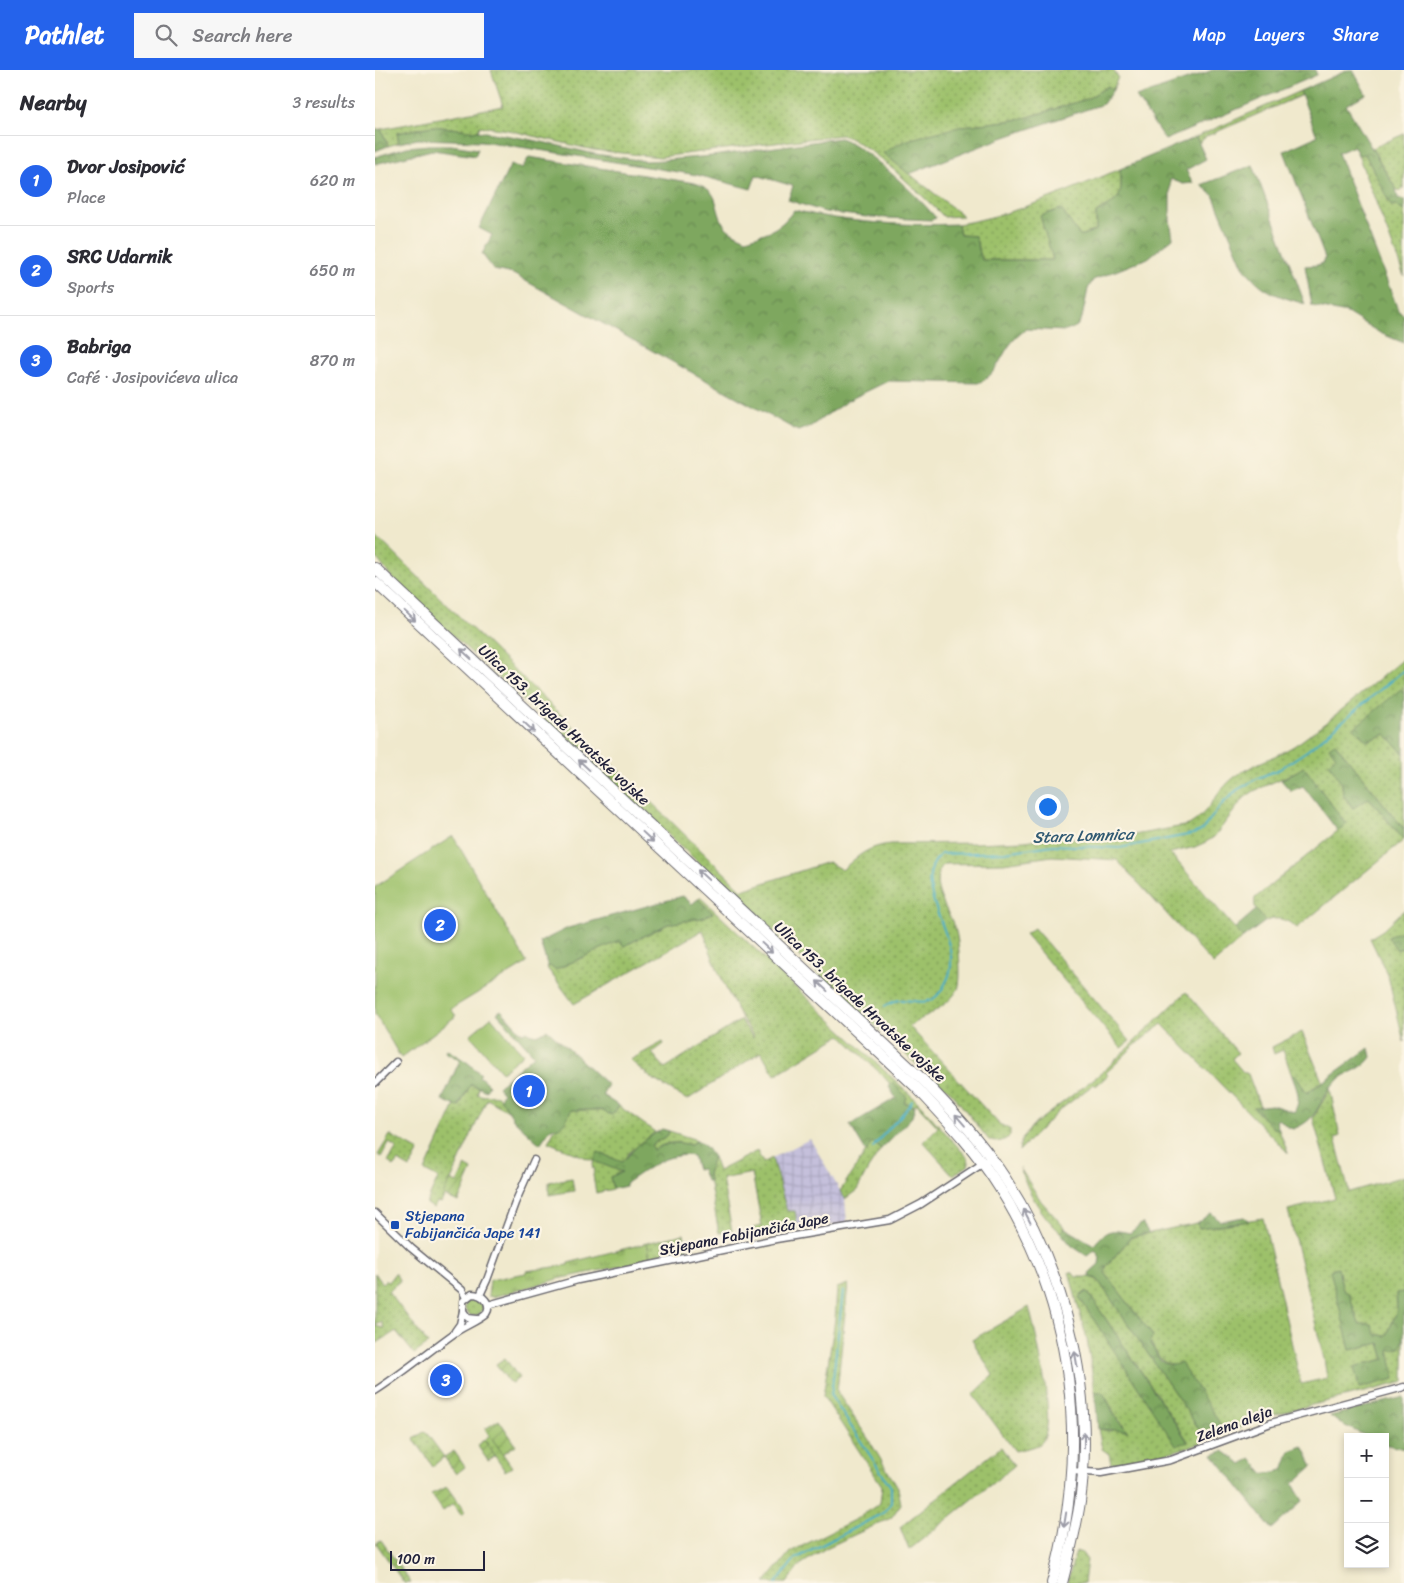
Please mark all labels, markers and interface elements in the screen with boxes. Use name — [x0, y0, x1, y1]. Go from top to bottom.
search box — [134, 13, 484, 58]
text: Pathlet — [25, 14, 104, 56]
text: Search here — [192, 19, 292, 52]
text: Map — [1193, 19, 1226, 51]
text: Layers — [1254, 19, 1305, 51]
text: Share — [1333, 19, 1379, 51]
icon: search — [152, 21, 180, 49]
text: Nearby — [20, 84, 86, 122]
text: 3 results — [292, 88, 355, 117]
text: Dvor Josipović — [67, 150, 184, 183]
text: 1 — [33, 166, 39, 195]
text: 620 m — [310, 166, 355, 195]
text: Place — [67, 183, 106, 212]
text: SRC Udarnik — [67, 240, 172, 273]
text: 2 — [31, 256, 41, 285]
text: 650 m — [310, 256, 355, 285]
text: Sports — [67, 273, 114, 302]
text: Babriga — [67, 330, 131, 363]
text: 3 — [32, 346, 40, 375]
text: 870 m — [310, 346, 355, 375]
text: Café · Josipovićeva ulica — [67, 363, 238, 392]
one-way arrow — [404, 610, 417, 622]
street label: Ulica 153. brigade Hrvatske vojske — [472, 638, 656, 812]
one-way arrow — [459, 648, 472, 660]
one-way arrow — [523, 721, 536, 733]
one-way arrow — [578, 759, 591, 771]
your location — [1035, 794, 1061, 820]
water label: Stara Lomnica — [1032, 819, 1136, 852]
one-way arrow — [642, 831, 655, 843]
one-way arrow — [697, 869, 710, 881]
pin: 2 — [424, 906, 456, 944]
street label: Ulica 153. brigade Hrvatske vojske — [768, 915, 952, 1089]
one-way arrow — [761, 942, 774, 954]
one-way arrow — [816, 980, 829, 992]
pin: 1 — [513, 1072, 545, 1110]
one-way arrow — [955, 1114, 966, 1127]
place label: Stjepana Fabijančića Jape 141 — [405, 1203, 541, 1246]
street label: Stjepana Fabijančića Jape — [657, 1205, 831, 1263]
one-way arrow — [1022, 1209, 1032, 1224]
marker: Stjepana Fabijančića Jape 141 — [389, 1219, 401, 1231]
one-way arrow — [1070, 1352, 1080, 1368]
pin: 3 — [430, 1361, 462, 1399]
street label: Zelena aleja — [1192, 1398, 1276, 1450]
one-way arrow — [1079, 1432, 1089, 1448]
map controls — [1344, 1433, 1389, 1568]
button: + — [1344, 1433, 1389, 1478]
button: − — [1344, 1478, 1389, 1523]
one-way arrow — [1060, 1511, 1070, 1527]
button: layers — [1344, 1523, 1389, 1568]
text: 100 m — [397, 1547, 435, 1572]
scale bar — [390, 1548, 485, 1571]

